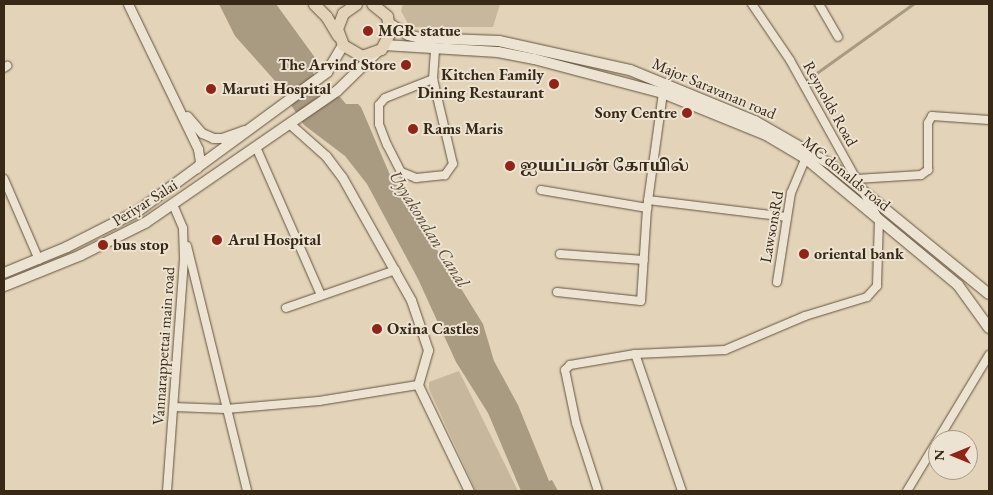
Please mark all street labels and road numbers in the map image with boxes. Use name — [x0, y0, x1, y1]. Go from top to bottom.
street label: Major Saravanan road — [649, 54, 779, 124]
street label: Reynolds Road — [799, 58, 861, 150]
street label: MC donalds road — [798, 133, 894, 215]
street label: Periyar Salai — [109, 175, 181, 231]
street label: LawsonsRd — [756, 190, 788, 264]
street label: Vannarappettai main road — [149, 266, 179, 426]

